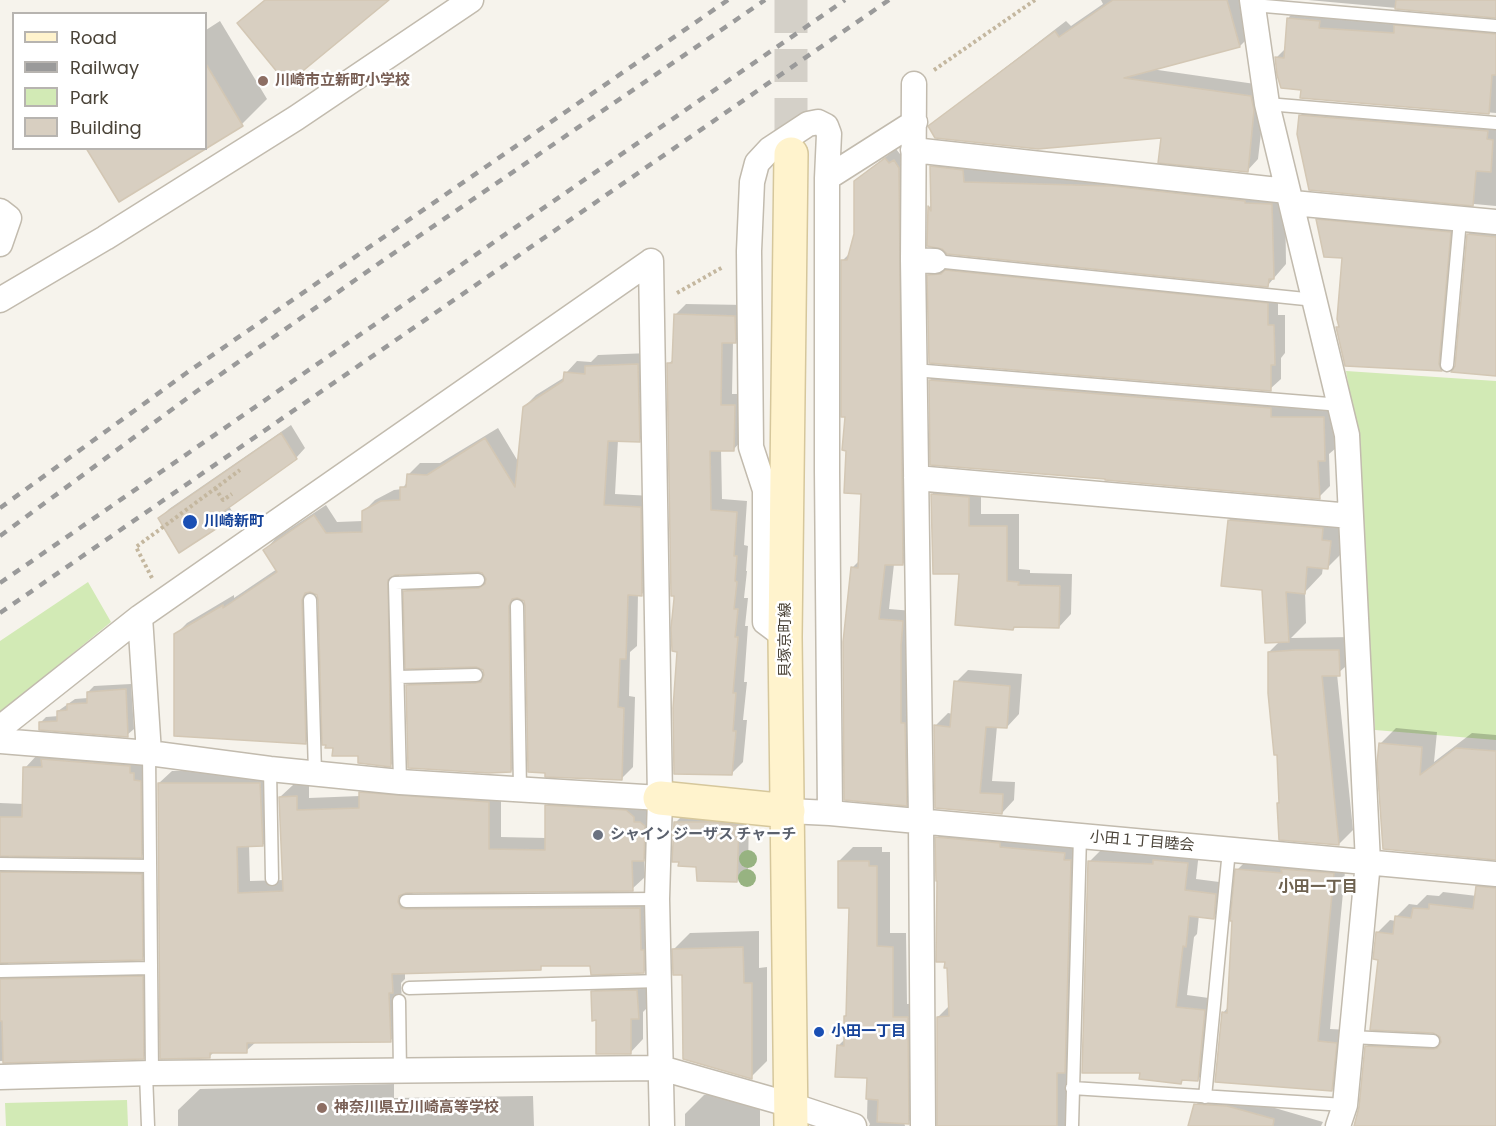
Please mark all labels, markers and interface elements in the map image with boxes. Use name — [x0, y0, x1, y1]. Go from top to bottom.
legend — [12, 12, 207, 150]
text: Road — [70, 25, 117, 50]
text: Railway — [70, 55, 139, 80]
place label: 川崎市立新町小学校 — [275, 72, 410, 90]
marker: 川崎市立新町小学校 — [256, 74, 270, 88]
text: Park — [70, 85, 109, 110]
text: Building — [70, 115, 142, 140]
marker: 川崎新町 — [181, 513, 199, 531]
place label: 川崎新町 — [204, 513, 264, 531]
street label: 貝塚京町線 — [777, 603, 795, 677]
place label: シャイン ジーザス チャーチ — [610, 826, 796, 844]
marker: シャイン ジーザス チャーチ — [591, 828, 605, 842]
street label: 小田１丁目睦会 — [1089, 828, 1195, 856]
district label: 小田一丁目 — [1278, 878, 1358, 898]
place label: 小田一丁目 — [831, 1023, 906, 1041]
marker: 小田一丁目 — [812, 1025, 826, 1039]
place label: 神奈川県立川崎高等学校 — [334, 1099, 499, 1117]
marker: 神奈川県立川崎高等学校 — [315, 1101, 329, 1115]

